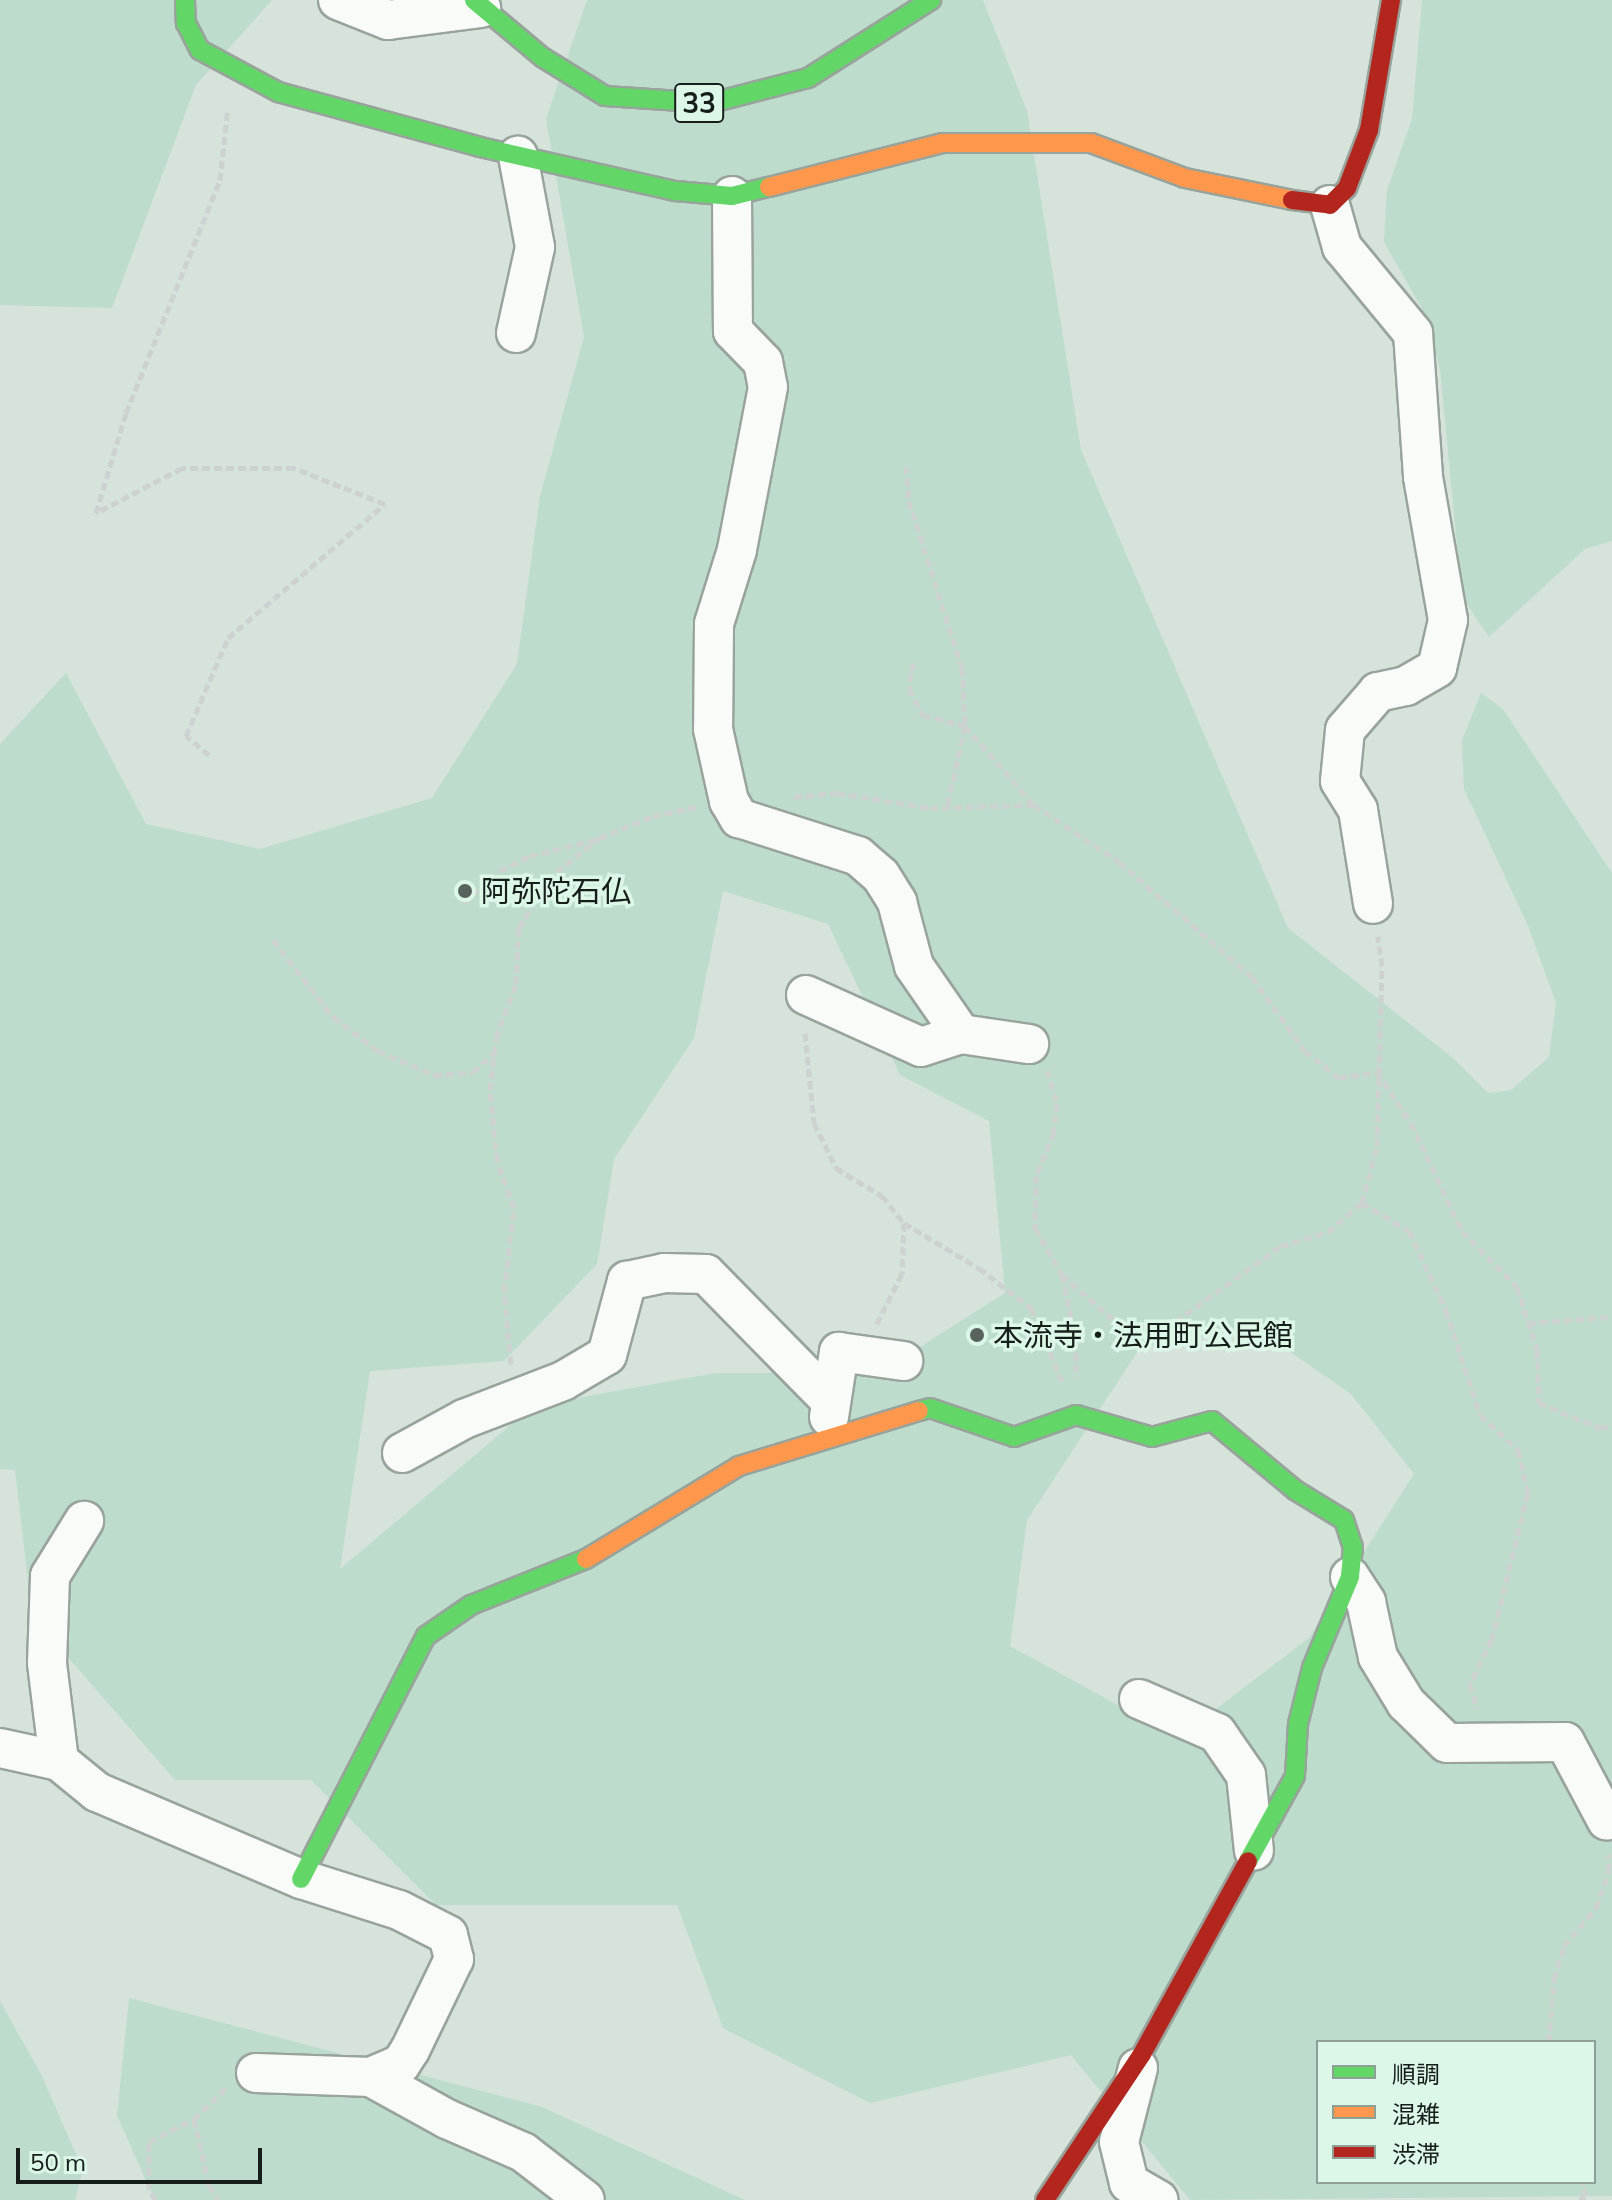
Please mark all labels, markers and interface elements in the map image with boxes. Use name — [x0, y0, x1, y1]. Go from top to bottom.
road number: 33 — [673, 79, 725, 127]
place label: 阿弥陀石仏 — [481, 873, 631, 909]
marker: 阿弥陀石仏 — [456, 882, 474, 900]
place label: 本流寺・法用町公民館 — [993, 1317, 1293, 1353]
marker: 本流寺・法用町公民館 — [968, 1326, 986, 1344]
legend — [1316, 2040, 1596, 2184]
text: 順調 — [1392, 2059, 1440, 2089]
text: 混雑 — [1392, 2099, 1440, 2129]
scale bar — [20, 2132, 266, 2182]
text: 渋滞 — [1392, 2139, 1440, 2169]
text: 50 m — [30, 2147, 86, 2177]

